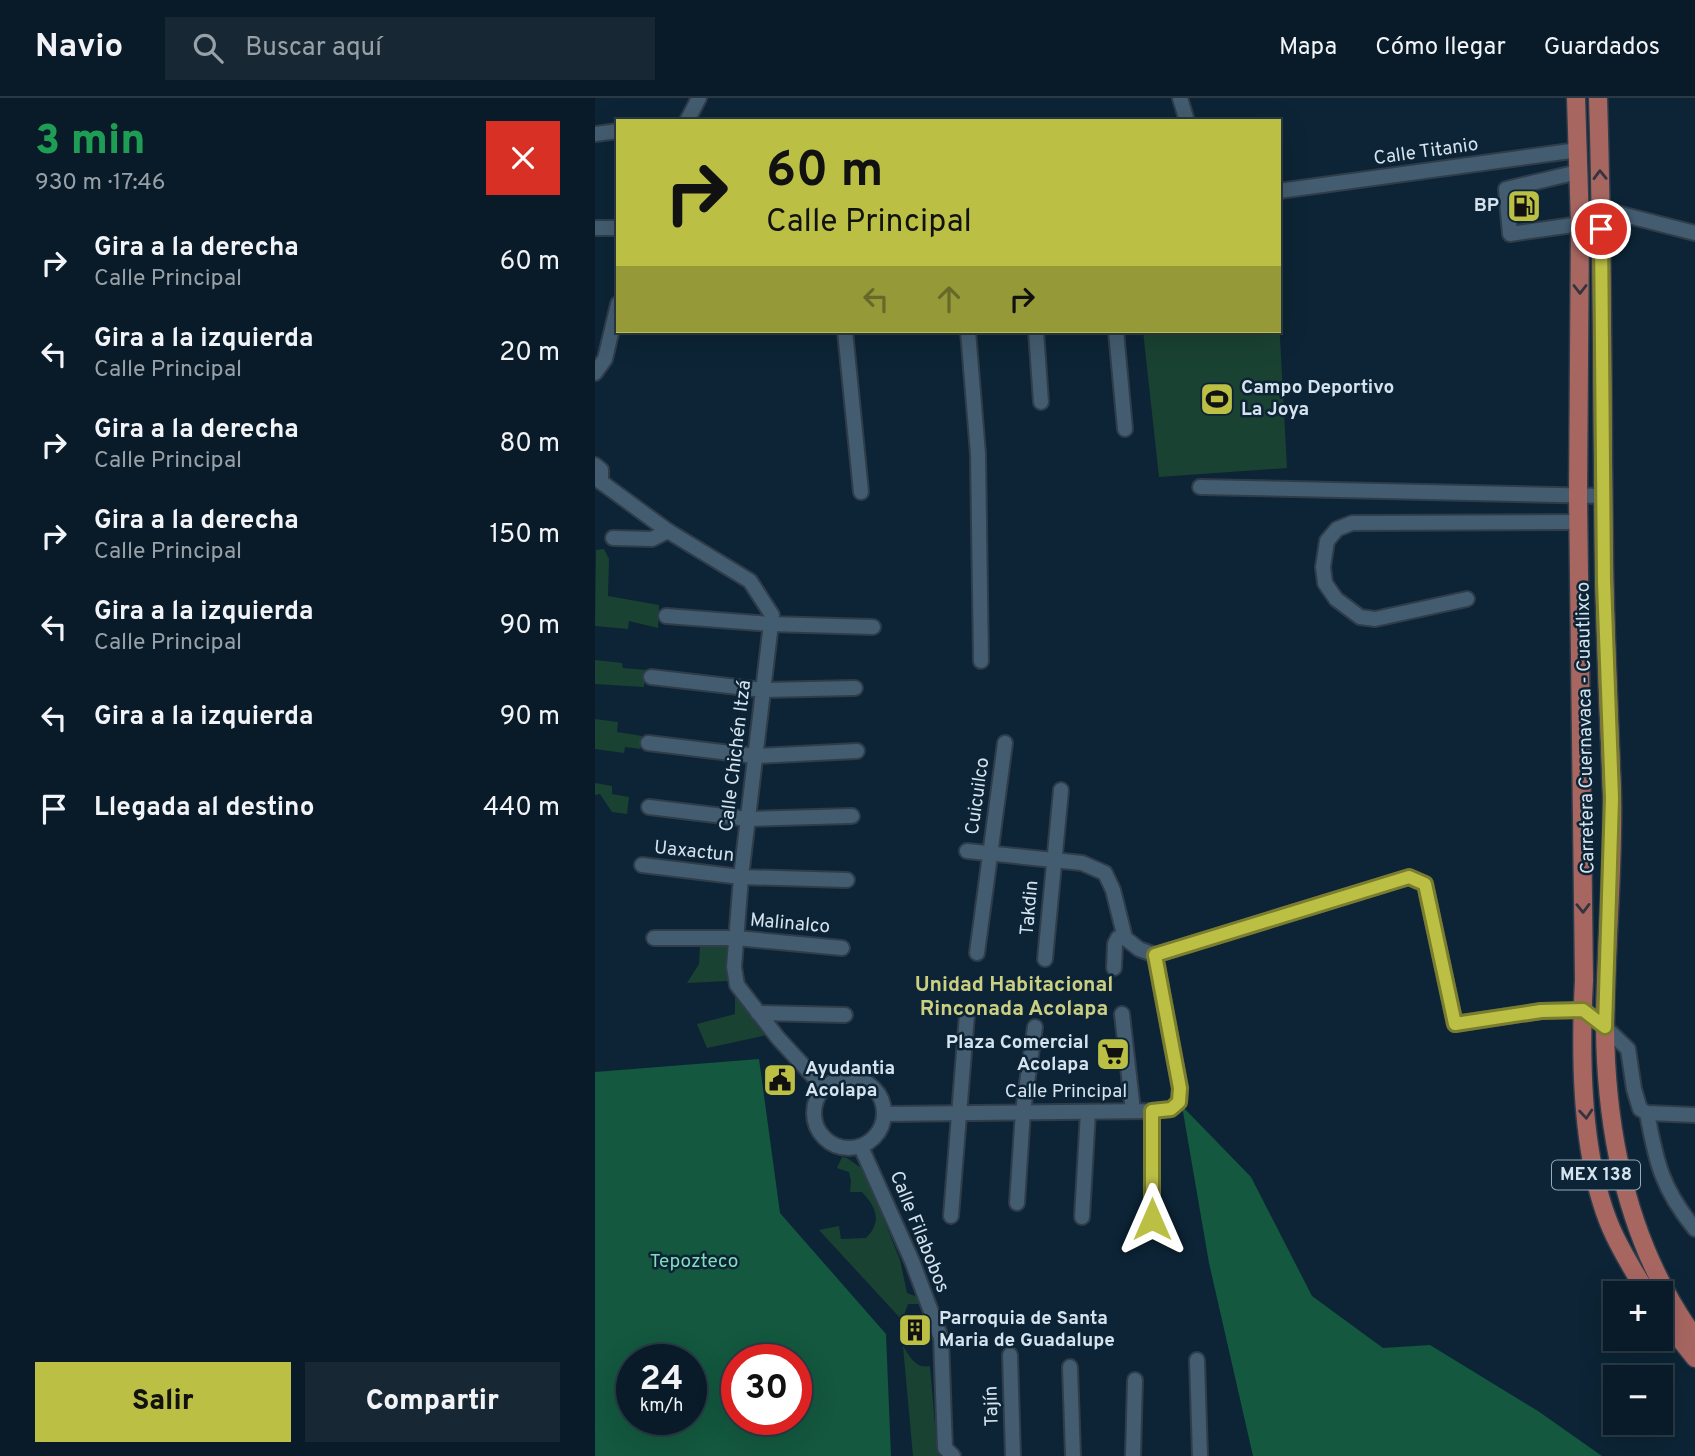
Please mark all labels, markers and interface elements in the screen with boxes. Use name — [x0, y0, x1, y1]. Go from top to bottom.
search box — [165, 17, 655, 80]
text: Navio — [35, 27, 123, 69]
icon: search — [189, 29, 227, 67]
text: Buscar aquí — [245, 32, 382, 65]
text: Mapa — [1279, 33, 1337, 63]
text: Cómo llegar — [1375, 33, 1506, 63]
text: Guardados — [1544, 33, 1660, 63]
text: 3 min — [35, 116, 146, 169]
button: close — [486, 121, 560, 195]
street label: Calle Titanio — [1372, 133, 1480, 171]
text: 60 m — [766, 142, 884, 204]
icon: right — [651, 147, 742, 238]
text: 930 m · 17:46 — [35, 169, 166, 198]
one-way arrow — [1592, 169, 1608, 180]
fuel station icon: BP — [1505, 187, 1543, 225]
place label: BP — [1474, 194, 1499, 218]
pin — [1571, 199, 1631, 259]
text: Calle Principal — [766, 203, 972, 243]
icon: arrive — [1582, 210, 1620, 248]
text: Gira a la derecha — [94, 232, 299, 265]
icon: right — [35, 244, 73, 282]
text: 60 m — [500, 246, 560, 279]
text: Calle Principal — [94, 265, 242, 294]
icon: left — [857, 280, 895, 318]
icon: ahead — [930, 280, 968, 318]
icon: right — [1003, 280, 1041, 318]
one-way arrow — [1572, 284, 1588, 294]
text: Gira a la izquierda — [94, 323, 313, 356]
icon: left — [35, 335, 73, 373]
text: 20 m — [499, 337, 560, 370]
text: Calle Principal — [94, 356, 242, 385]
place label: Campo Deportivo La Joya — [1241, 376, 1394, 422]
sports icon: Campo Deportivo La Joya — [1198, 380, 1236, 418]
text: Gira a la derecha — [94, 414, 299, 447]
icon: right — [35, 426, 73, 464]
text: 80 m — [500, 428, 560, 461]
text: Calle Principal — [94, 447, 242, 476]
text: Gira a la derecha — [94, 505, 299, 538]
icon: right — [35, 517, 73, 555]
text: 150 m — [489, 519, 560, 552]
text: Calle Principal — [94, 538, 242, 567]
street label: Carretera Cuernavaca - Cuautlixco — [1571, 582, 1601, 874]
text: Gira a la izquierda — [94, 596, 313, 629]
icon: left — [35, 608, 73, 646]
text: 90 m — [500, 610, 560, 643]
text: Calle Principal — [94, 629, 242, 658]
street label: Calle Chichén Itzá — [715, 679, 757, 833]
icon: left — [35, 699, 73, 737]
text: Gira a la izquierda — [94, 701, 313, 734]
text: 90 m — [500, 701, 560, 734]
street label: Cuicuilco — [961, 756, 995, 836]
icon: arrive — [35, 790, 73, 828]
text: Llegada al destino — [94, 792, 314, 825]
text: 440 m — [483, 792, 560, 825]
street label: Uaxactun — [653, 836, 735, 868]
street label: Takdin — [1016, 879, 1044, 937]
one-way arrow — [1575, 903, 1591, 914]
street label: Malinalco — [749, 909, 831, 939]
district label: Unidad Habitacional Rinconada Acolapa — [915, 972, 1113, 1023]
place label: Plaza Comercial Acolapa — [946, 1031, 1089, 1077]
supermarket icon: Plaza Comercial Acolapa — [1094, 1035, 1132, 1073]
place label: Ayudantia Acolapa — [805, 1057, 895, 1103]
public building icon: Ayudantia Acolapa — [761, 1061, 799, 1099]
street label: Calle Principal — [1005, 1080, 1127, 1104]
one-way arrow — [1578, 1109, 1593, 1120]
road number: MEX 138 — [1552, 1160, 1640, 1190]
street label: Calle Filabobos — [884, 1168, 954, 1296]
position arrow — [1115, 1182, 1189, 1256]
park label: Tepozteco — [650, 1250, 738, 1274]
map controls — [1603, 1281, 1673, 1435]
button: + — [1603, 1281, 1673, 1351]
place label: Parroquia de Santa Maria de Guadalupe — [939, 1307, 1115, 1353]
building icon: Parroquia de Santa Maria de Guadalupe — [896, 1311, 934, 1349]
speed limit sign: 30 — [721, 1344, 812, 1435]
text: 24 — [640, 1358, 683, 1402]
button: Salir — [35, 1362, 291, 1442]
button: Compartir — [305, 1362, 560, 1442]
button: − — [1603, 1365, 1673, 1435]
street label: Tajín — [979, 1385, 1005, 1427]
text: km/h — [640, 1395, 683, 1418]

